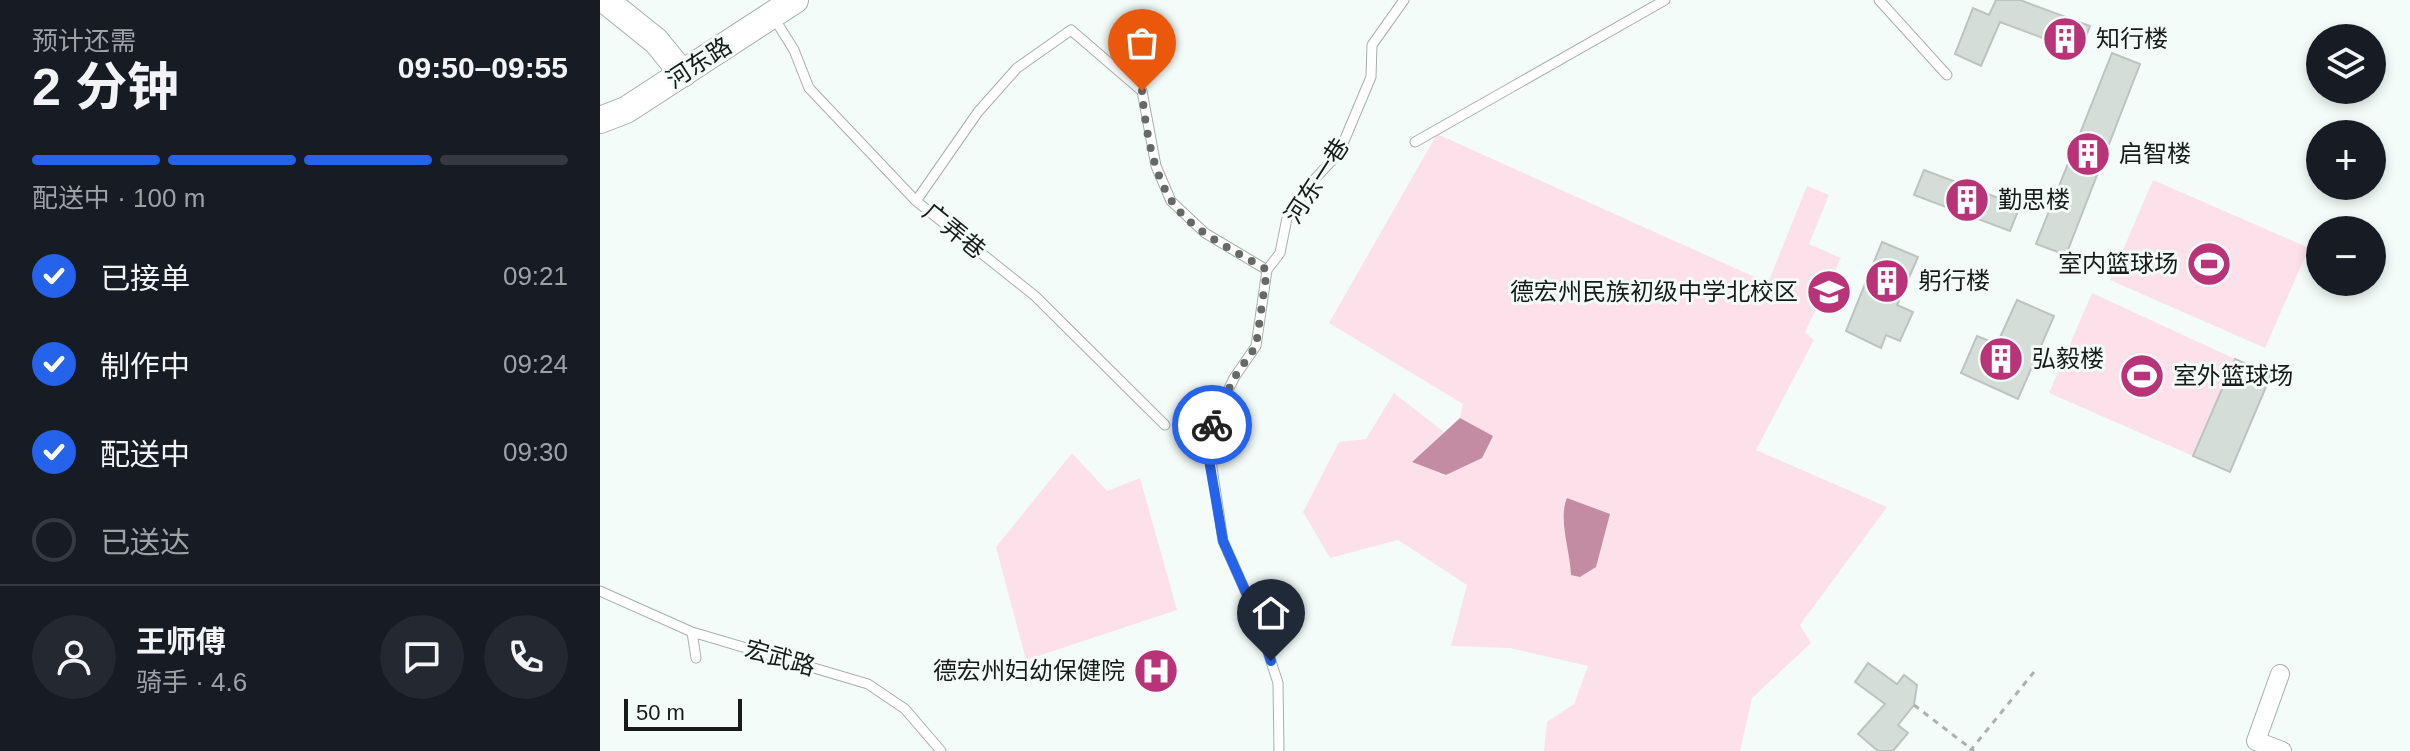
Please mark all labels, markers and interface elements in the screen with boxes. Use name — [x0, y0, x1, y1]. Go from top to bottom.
pin — [1108, 9, 1176, 91]
building icon: 知行楼 — [2041, 15, 2089, 63]
icon: bag — [1120, 21, 1164, 65]
map controls — [2306, 24, 2386, 296]
button: layers — [2306, 24, 2386, 104]
place label: 知行楼 — [2096, 25, 2168, 52]
text: 预计还需 — [32, 26, 136, 56]
street label: 河东路 — [661, 32, 736, 94]
text: 09:50–09:55 — [398, 51, 568, 84]
text: 2 分钟 — [32, 58, 179, 116]
button: + — [2306, 120, 2386, 200]
building icon: 启智楼 — [2064, 130, 2112, 178]
street label: 河东一巷 — [1279, 133, 1354, 228]
place label: 启智楼 — [2119, 140, 2191, 167]
building icon: 勤思楼 — [1943, 176, 1991, 224]
text: 配送中 · 100 m — [32, 183, 205, 213]
place label: 勤思楼 — [1998, 186, 2070, 213]
street label: 广弄巷 — [918, 197, 991, 264]
button: − — [2306, 216, 2386, 296]
sports icon: 室内篮球场 — [2185, 240, 2233, 288]
place label: 室内篮球场 — [2058, 250, 2178, 277]
icon: check — [32, 254, 76, 298]
building icon: 躬行楼 — [1863, 257, 1911, 305]
text: 09:21 — [503, 261, 568, 291]
text: 已接单 — [100, 262, 190, 295]
place label: 躬行楼 — [1918, 267, 1990, 294]
school or university icon: 德宏州民族初级中学北校区 — [1805, 268, 1853, 316]
place label: 德宏州民族初级中学北校区 — [1510, 278, 1798, 305]
building icon: 弘毅楼 — [1977, 335, 2025, 383]
icon: check — [32, 342, 76, 386]
place label: 弘毅楼 — [2032, 345, 2104, 372]
text: 09:24 — [503, 349, 568, 379]
text: 制作中 — [100, 350, 190, 383]
sports icon: 室外篮球场 — [2118, 352, 2166, 400]
place label: 室外篮球场 — [2173, 362, 2293, 389]
courier — [1172, 385, 1252, 465]
icon: bike — [1190, 403, 1234, 447]
icon: check — [32, 430, 76, 474]
text: 09:30 — [503, 437, 568, 467]
text: 配送中 — [100, 438, 190, 471]
text: 已送达 — [100, 526, 190, 559]
pin — [1237, 579, 1305, 661]
icon: home — [1249, 591, 1293, 635]
button: person — [32, 615, 116, 699]
button: chat — [380, 615, 464, 699]
button: phone — [484, 615, 568, 699]
text: 王师傅 — [136, 625, 226, 658]
street label: 宏武路 — [742, 635, 818, 680]
hospital icon: 德宏州妇幼保健院 — [1132, 647, 1180, 695]
place label: 德宏州妇幼保健院 — [933, 657, 1125, 684]
text: 骑手 · 4.6 — [136, 667, 247, 697]
scale bar — [624, 695, 742, 731]
text: 50 m — [636, 700, 685, 725]

